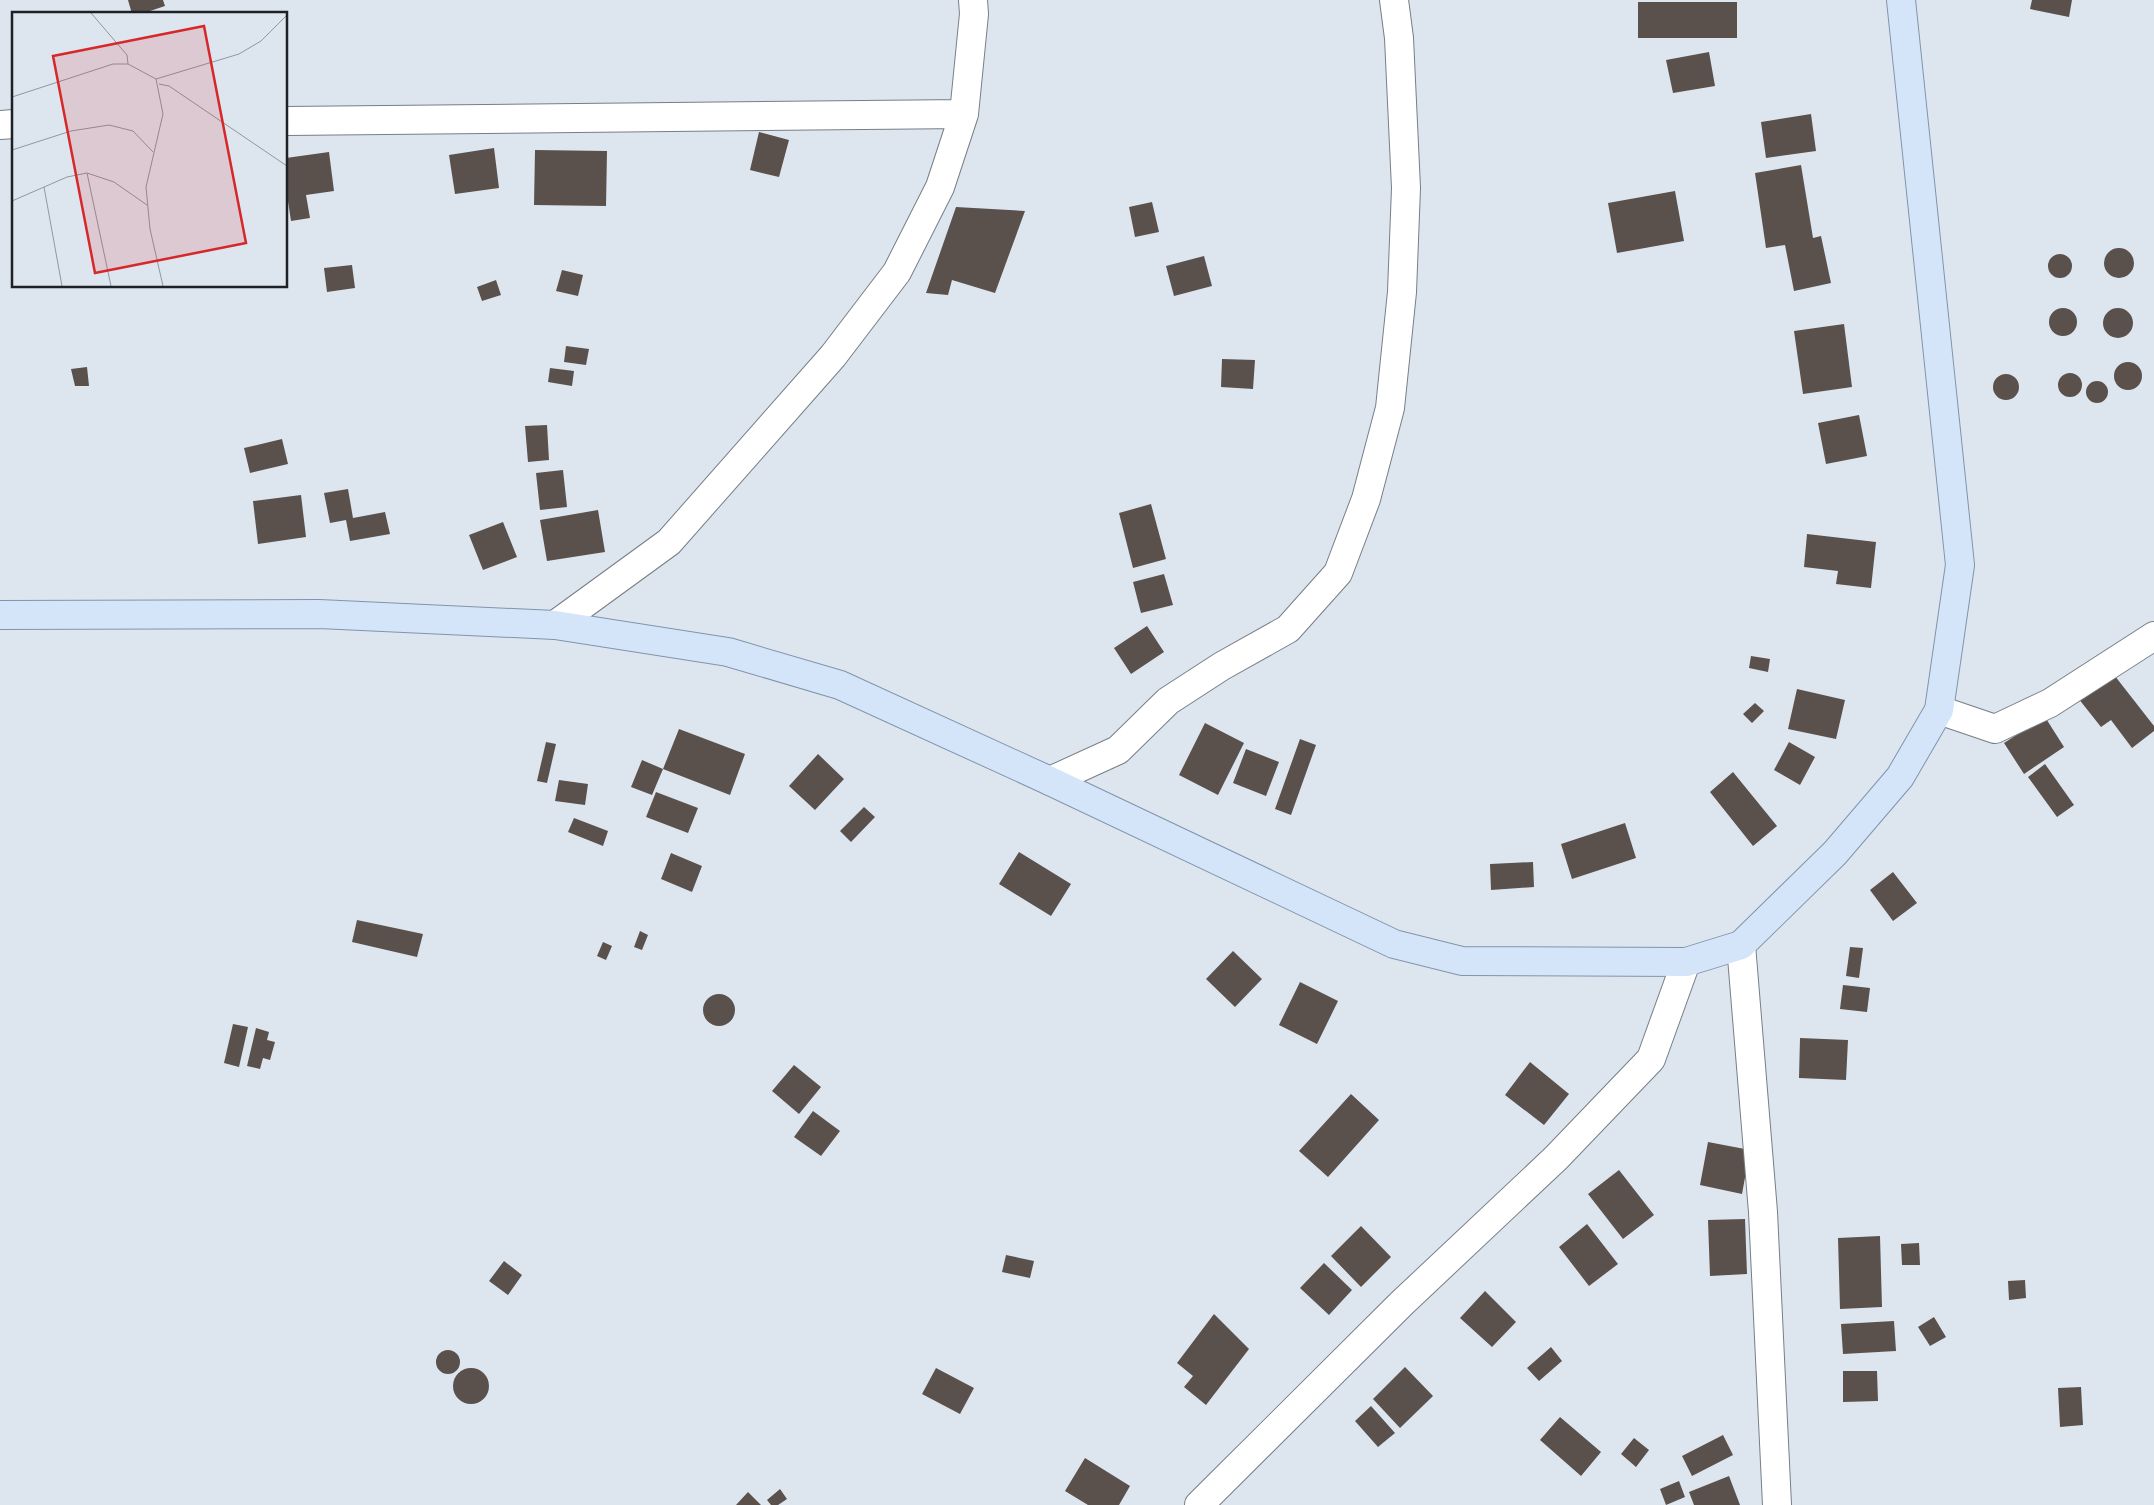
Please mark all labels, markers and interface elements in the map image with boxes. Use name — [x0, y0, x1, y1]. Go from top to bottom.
inset map — [12, 12, 288, 288]

